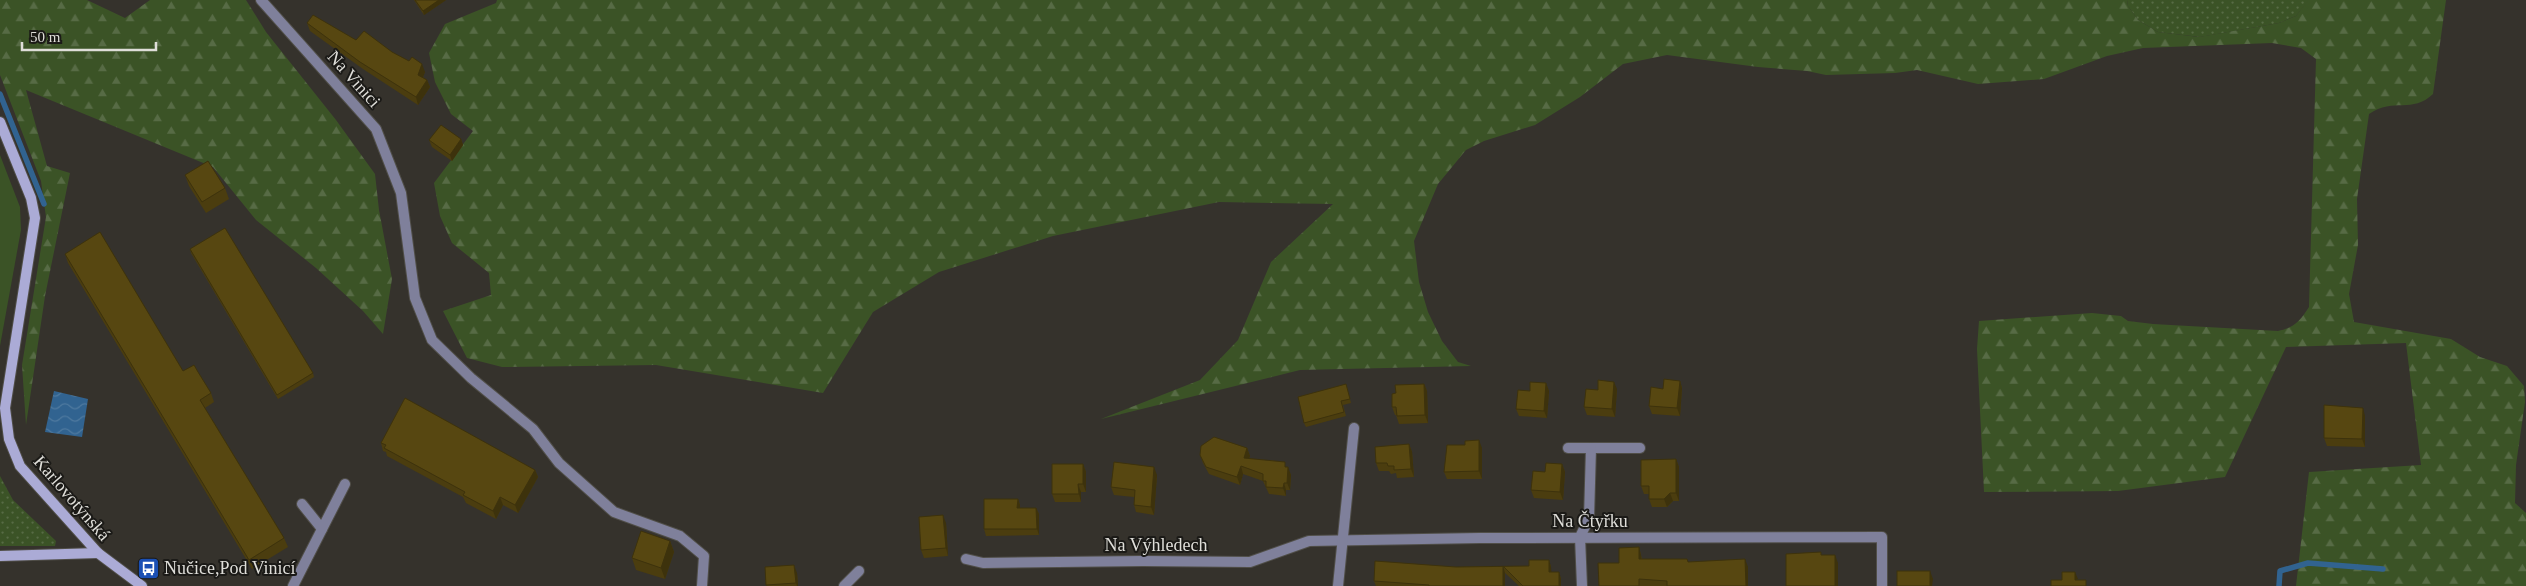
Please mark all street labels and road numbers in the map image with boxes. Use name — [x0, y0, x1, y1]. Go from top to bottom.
street label: Na Vinici — [323, 47, 385, 111]
street label: Karlovotýnská — [30, 451, 114, 545]
street label: Na Čtyřku — [1552, 510, 1628, 531]
street label: Na Výhledech — [1104, 535, 1208, 555]

